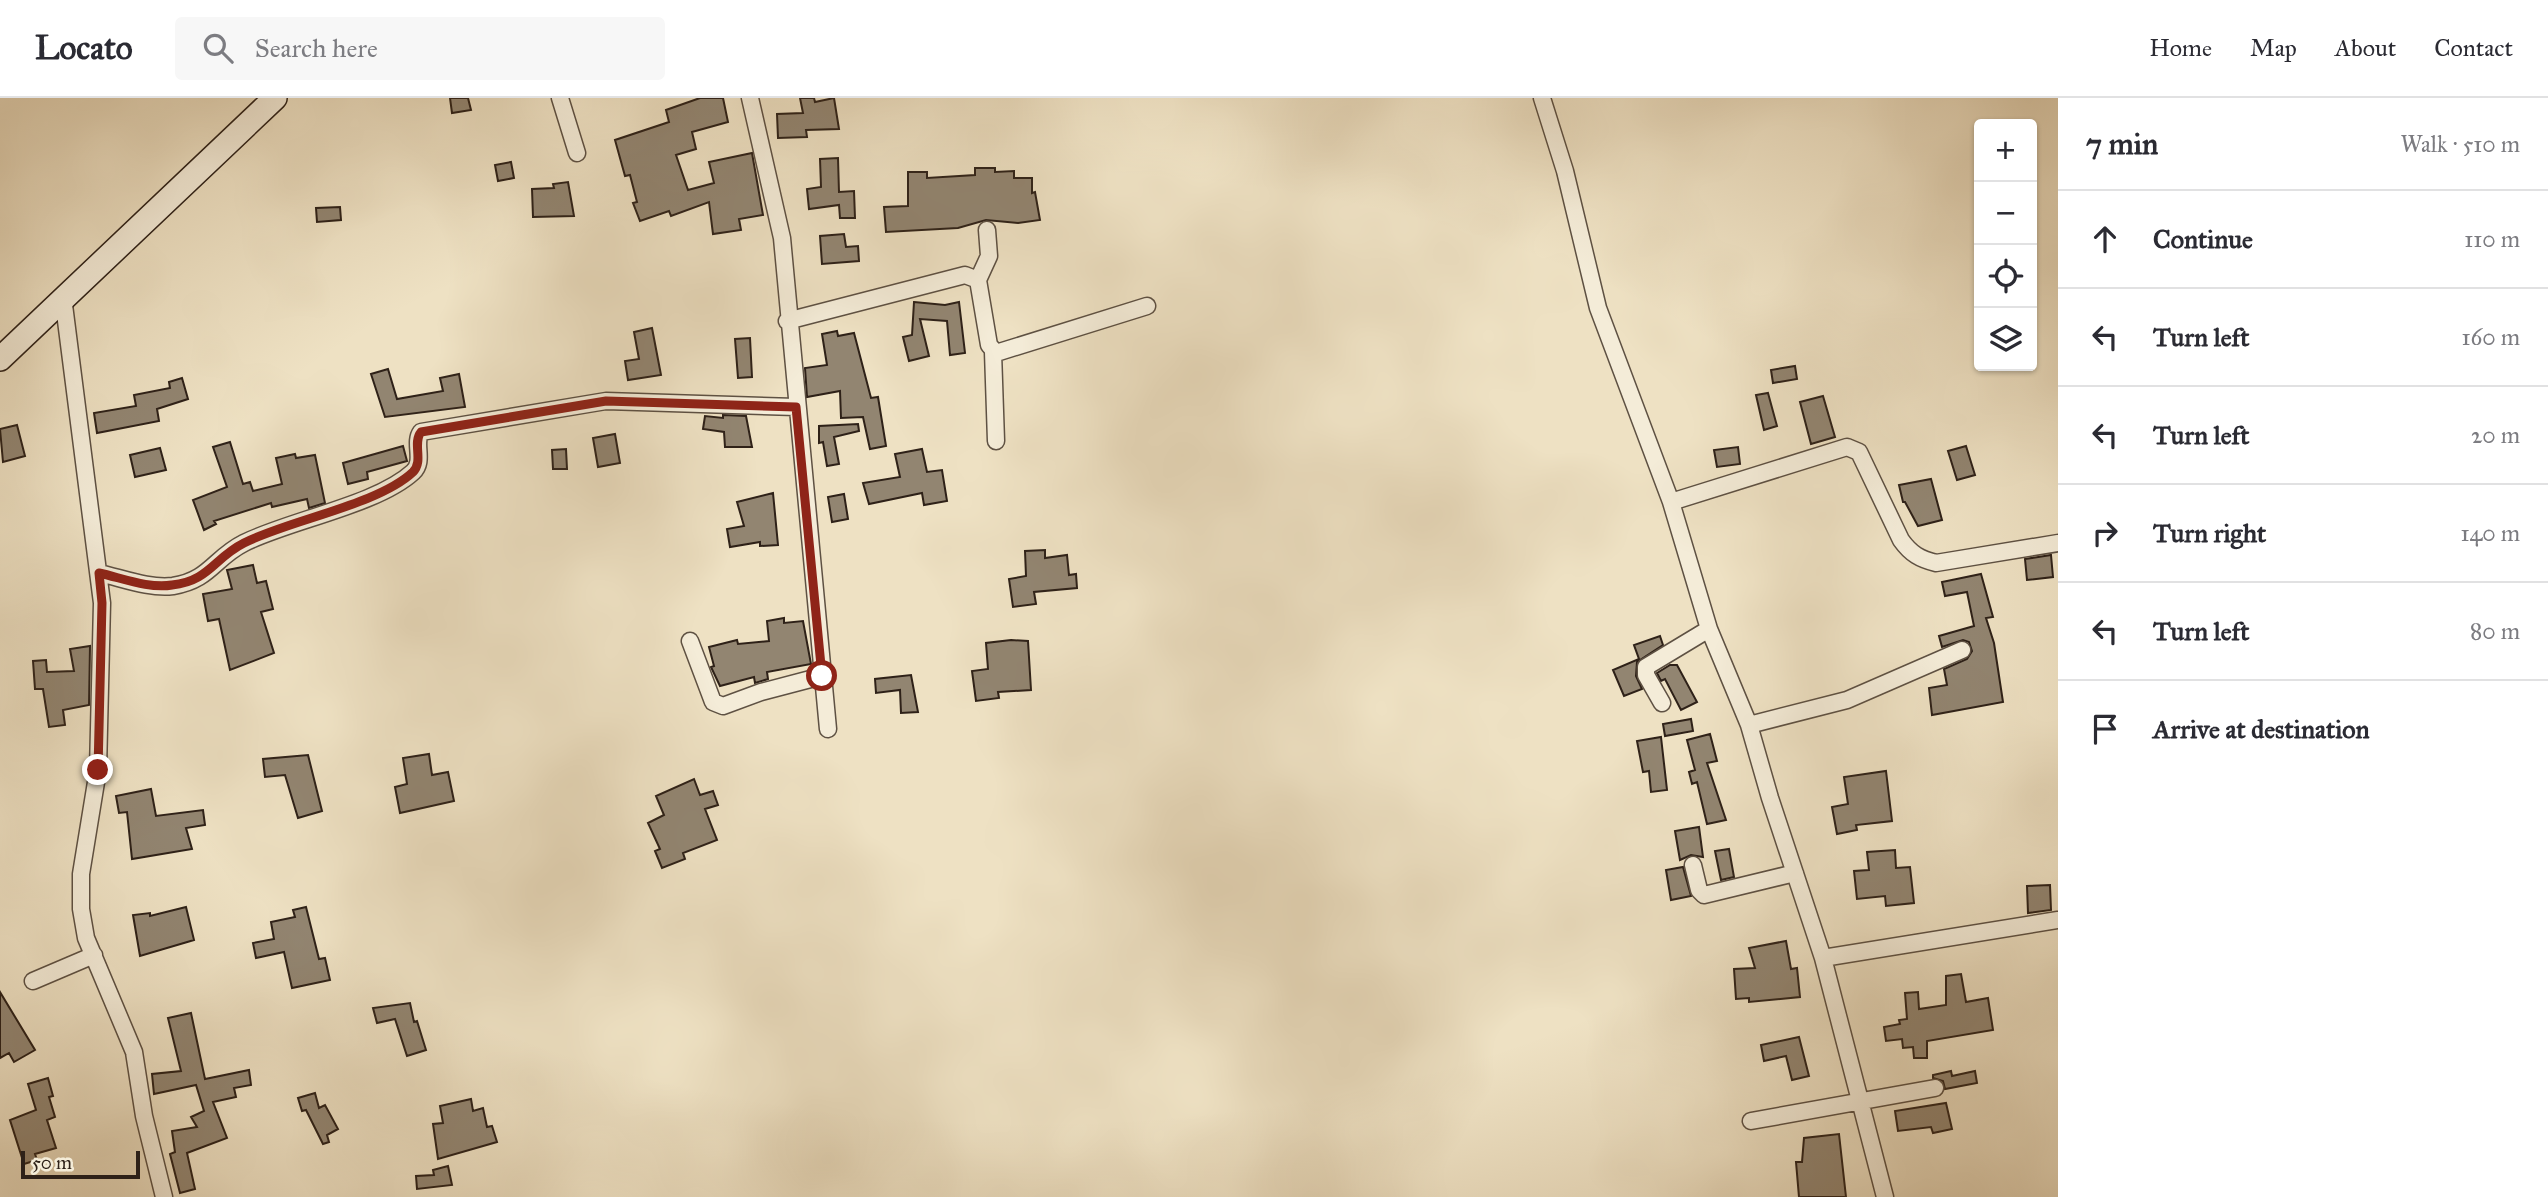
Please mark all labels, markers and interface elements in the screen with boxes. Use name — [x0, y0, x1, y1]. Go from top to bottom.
search box — [175, 17, 665, 80]
text: Locato — [35, 28, 133, 68]
icon: search — [199, 29, 237, 67]
text: Search here — [255, 32, 378, 64]
text: Home — [2149, 33, 2212, 63]
text: Map — [2250, 33, 2297, 63]
text: About — [2335, 33, 2396, 63]
text: Contact — [2434, 33, 2513, 63]
map controls — [1974, 119, 2037, 371]
button: + — [1974, 119, 2037, 182]
text: 7 min — [2086, 126, 2158, 162]
text: Walk · 510 m — [2400, 130, 2520, 158]
button: − — [1974, 182, 2037, 245]
icon: ahead — [2086, 220, 2124, 258]
text: Continue — [2153, 223, 2253, 255]
text: 110 m — [2464, 225, 2520, 253]
button: locate — [1974, 245, 2037, 308]
button: layers — [1974, 308, 2037, 371]
icon: left — [2086, 318, 2124, 356]
text: Turn left — [2153, 321, 2249, 353]
text: 160 m — [2462, 323, 2520, 351]
icon: left — [2086, 416, 2124, 454]
text: Turn left — [2153, 419, 2249, 451]
text: 20 m — [2471, 421, 2520, 449]
icon: right — [2086, 514, 2124, 552]
text: Turn right — [2153, 517, 2266, 549]
text: 140 m — [2460, 519, 2520, 547]
icon: left — [2086, 612, 2124, 650]
text: Turn left — [2153, 615, 2249, 647]
text: 80 m — [2470, 617, 2520, 645]
route start — [806, 660, 837, 691]
icon: arrive — [2086, 710, 2124, 748]
text: Arrive at destination — [2153, 713, 2370, 745]
route end — [82, 754, 113, 785]
scale bar — [21, 1148, 140, 1180]
text: 50 m — [32, 1151, 72, 1174]

